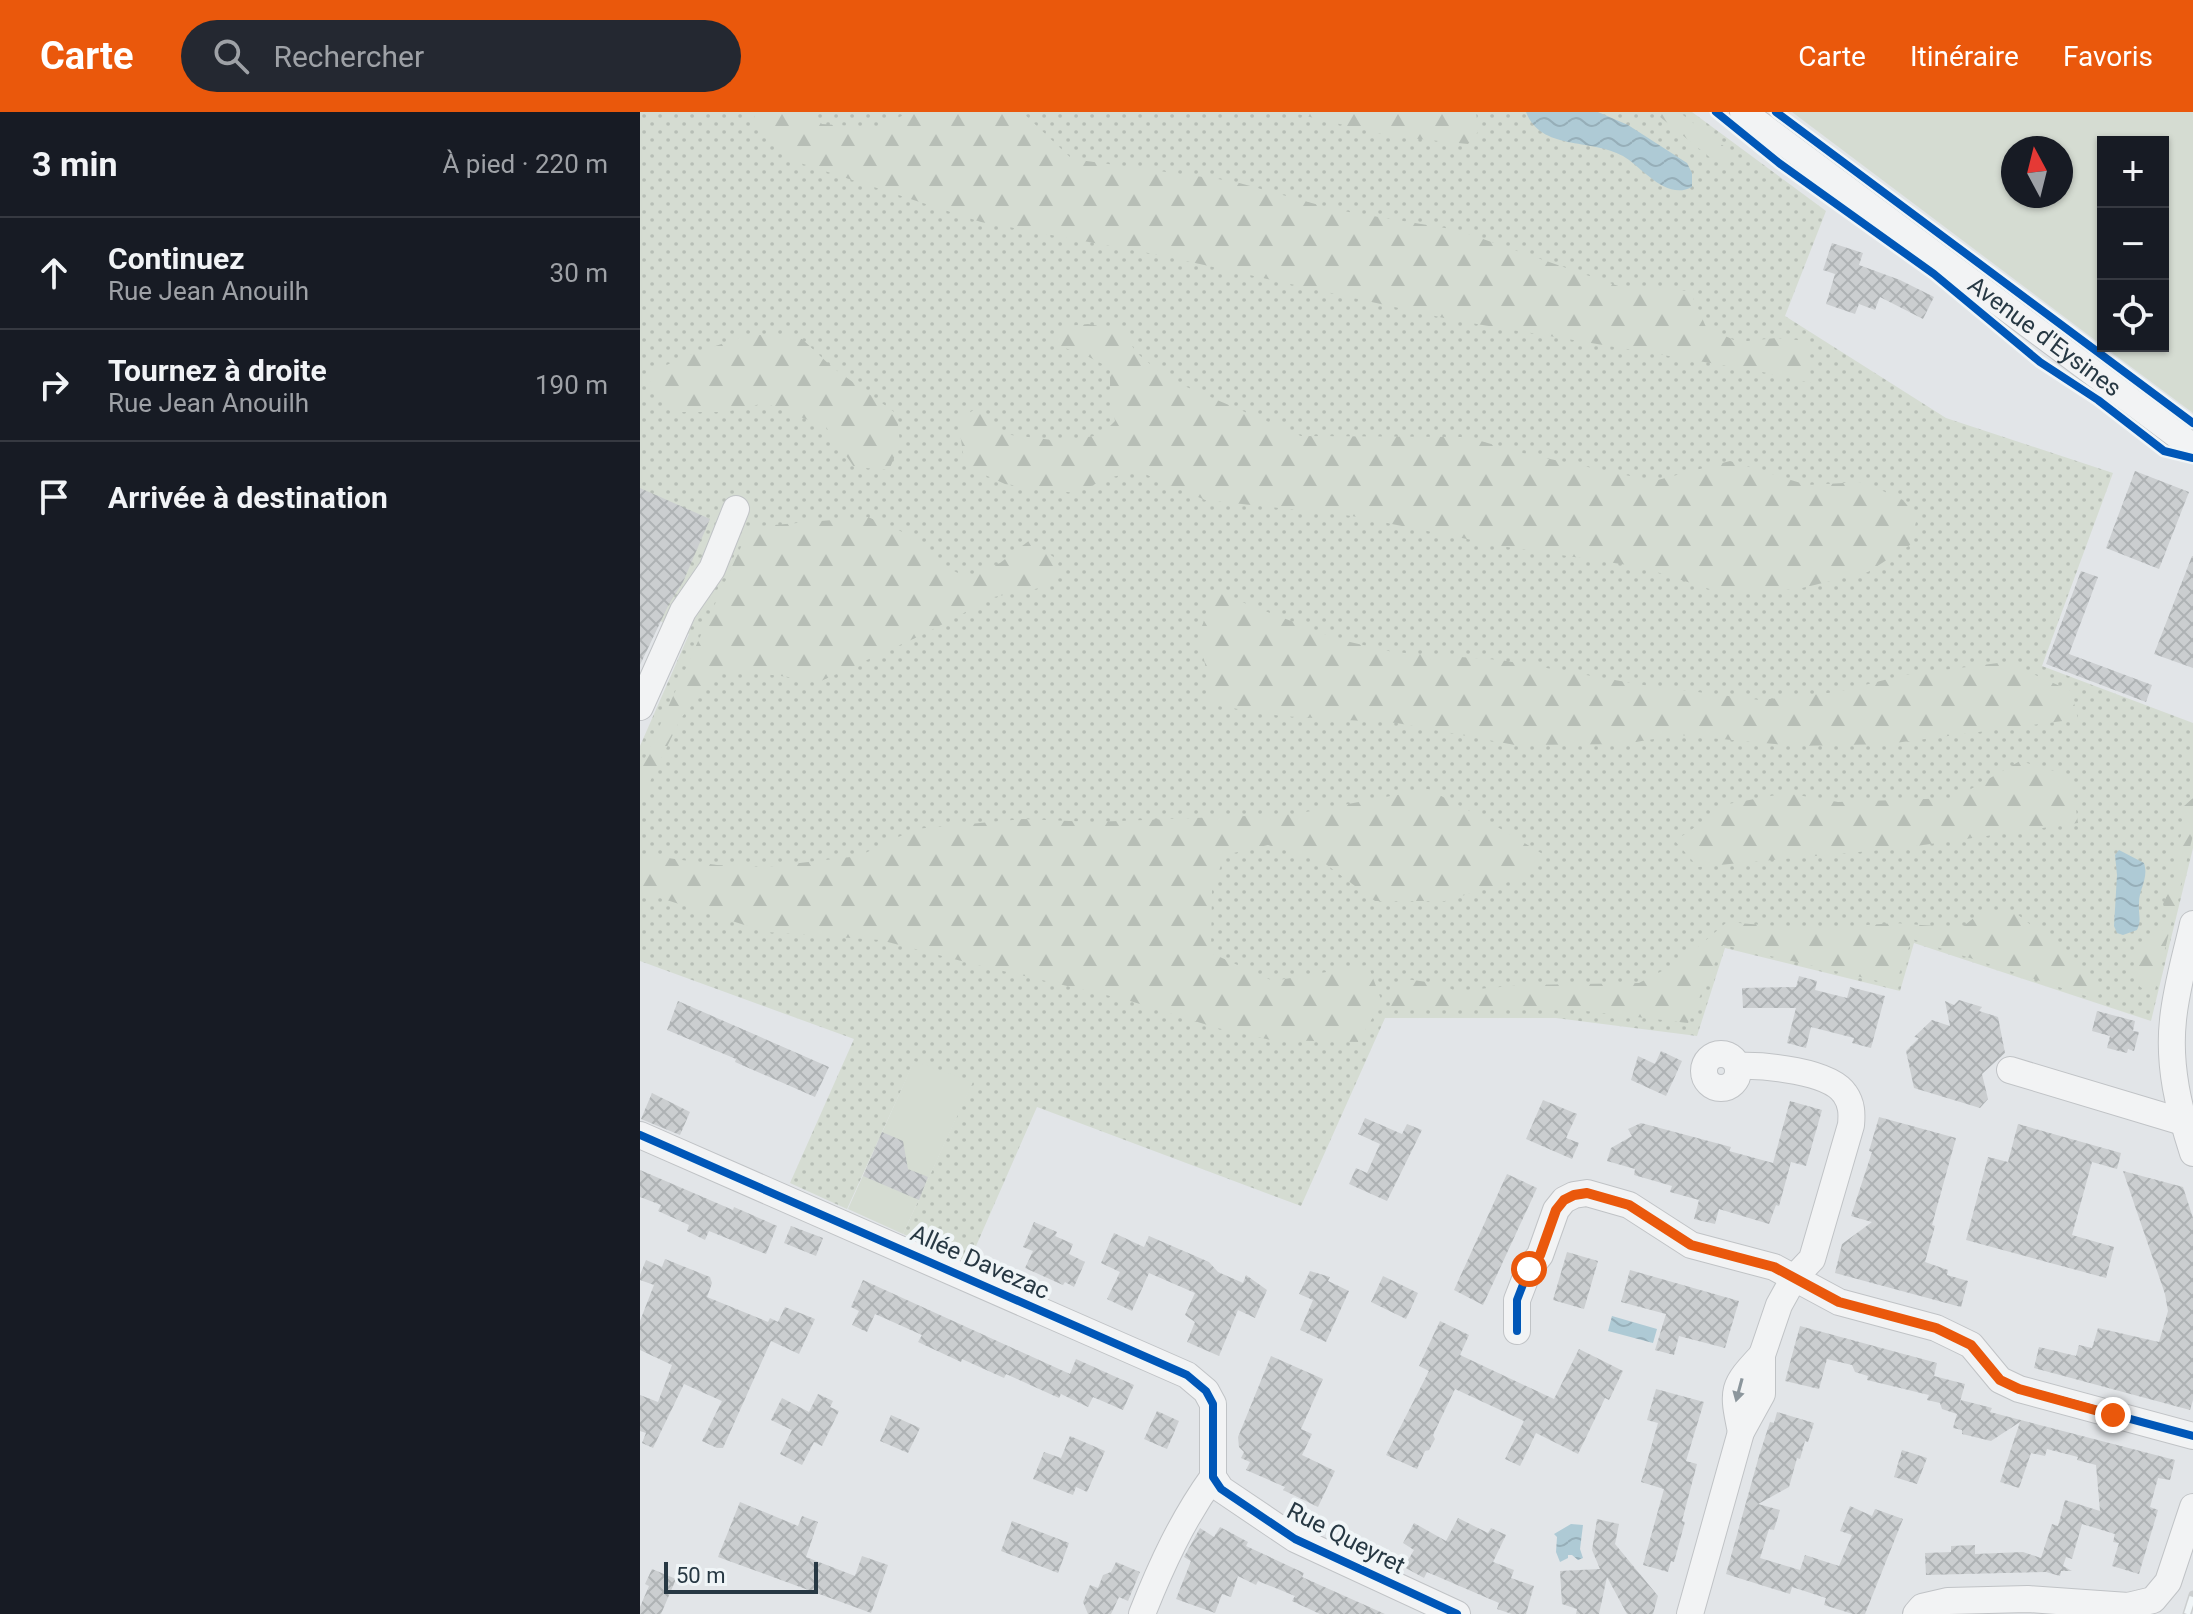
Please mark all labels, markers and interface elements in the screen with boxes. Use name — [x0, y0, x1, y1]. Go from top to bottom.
search box — [181, 20, 741, 92]
text: Carte — [40, 34, 133, 78]
icon: search — [209, 34, 253, 78]
text: Rechercher — [273, 39, 424, 74]
text: Carte — [1798, 40, 1866, 73]
text: Itinéraire — [1910, 40, 2019, 73]
text: Favoris — [2063, 40, 2153, 73]
north arrow — [2001, 136, 2073, 208]
map controls — [2097, 136, 2169, 352]
button: + — [2097, 136, 2169, 208]
text: 3 min — [32, 144, 117, 184]
text: À pied · 220 m — [442, 149, 608, 179]
button: − — [2097, 208, 2169, 280]
text: Continuez — [108, 241, 245, 276]
icon: ahead — [32, 251, 76, 295]
text: 30 m — [550, 258, 608, 288]
street label: Avenue d'Eysines — [1963, 270, 2127, 403]
text: Rue Jean Anouilh — [108, 276, 309, 306]
button: locate — [2097, 280, 2169, 352]
text: Tournez à droite — [108, 353, 327, 388]
icon: right — [32, 363, 76, 407]
text: 190 m — [535, 370, 608, 400]
text: Rue Jean Anouilh — [108, 388, 309, 418]
icon: arrive — [32, 475, 76, 519]
text: Arrivée à destination — [108, 480, 388, 515]
street label: Allée Davezac — [906, 1219, 1054, 1305]
route start — [1511, 1251, 1547, 1287]
one-way arrow — [1732, 1378, 1744, 1403]
route end — [2095, 1397, 2131, 1433]
street label: Rue Queyret — [1282, 1496, 1410, 1580]
scale bar — [664, 1558, 818, 1594]
text: 50 m — [676, 1563, 725, 1588]

